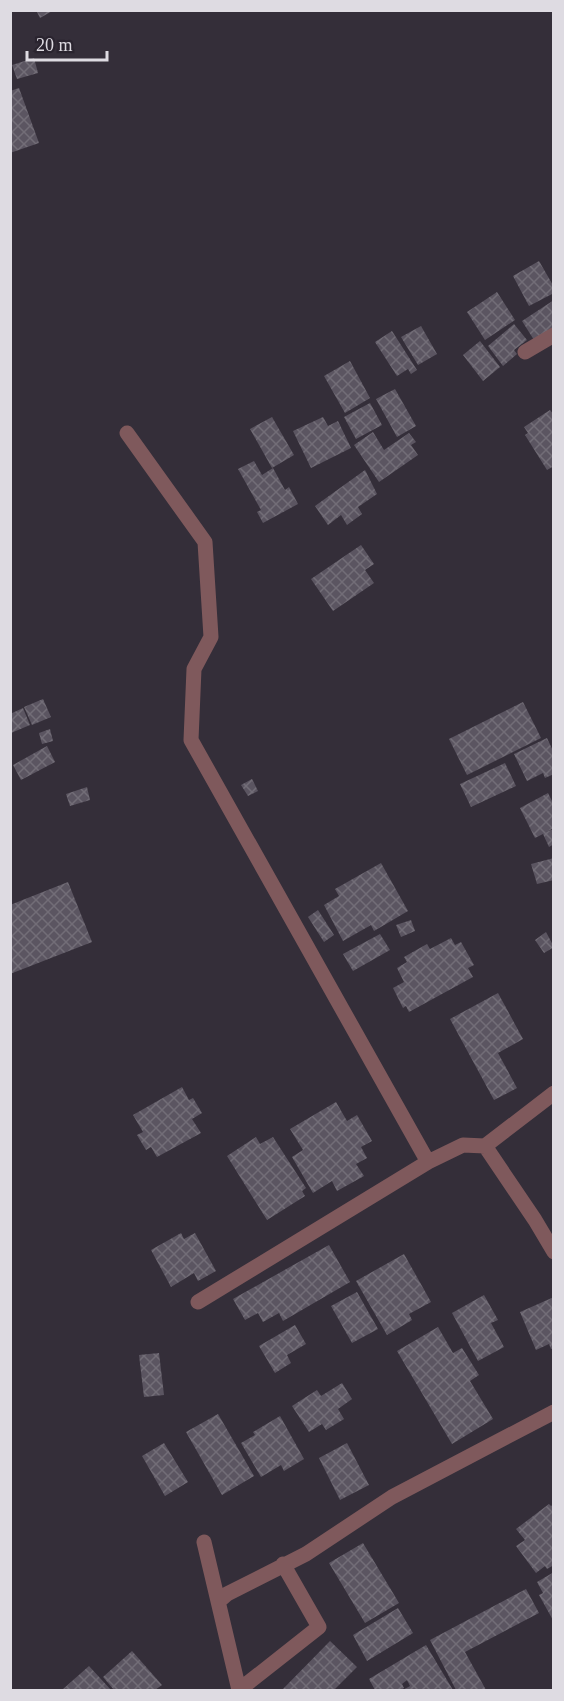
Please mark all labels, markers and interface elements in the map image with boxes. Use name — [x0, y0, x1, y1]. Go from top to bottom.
scale bar — [27, 24, 106, 62]
text: 20 m — [36, 35, 73, 55]

